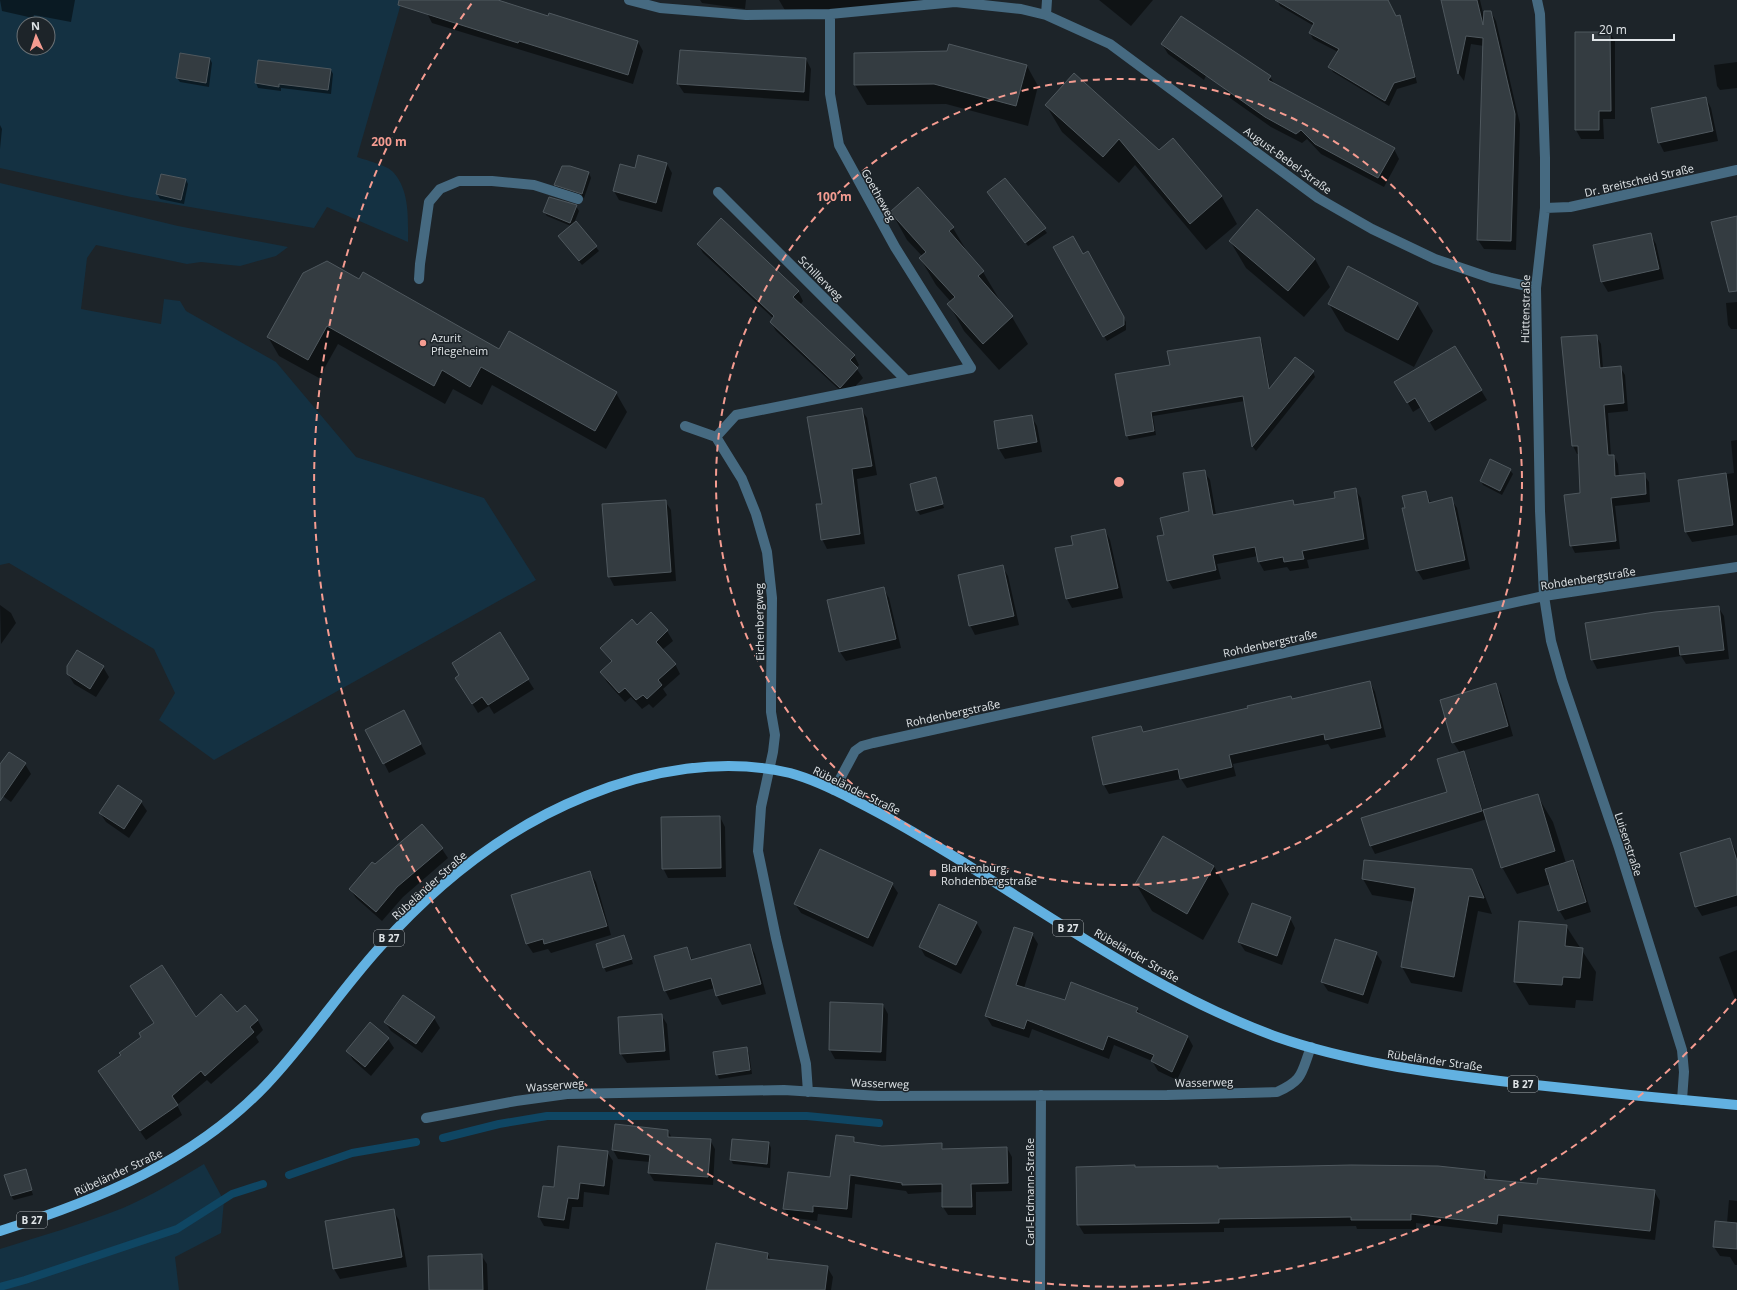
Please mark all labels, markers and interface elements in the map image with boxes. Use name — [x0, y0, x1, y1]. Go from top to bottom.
north arrow — [16, 16, 56, 56]
scale bar — [1593, 16, 1674, 42]
text: N — [31, 18, 40, 33]
text: 20 m — [1599, 21, 1627, 38]
street label: August-Bebel-Straße — [1241, 123, 1335, 197]
text: 200 m — [371, 133, 407, 150]
street label: Dr. Breitscheid Straße — [1583, 160, 1695, 200]
street label: Goetheweg — [858, 166, 900, 224]
text: 100 m — [816, 188, 852, 205]
street label: Schillerweg — [795, 252, 847, 304]
street label: Hüttenstraße — [1517, 275, 1533, 343]
place label: Azurit Pflegeheim — [431, 330, 488, 358]
marker: Azurit Pflegeheim — [418, 338, 428, 348]
centre of rings — [1112, 475, 1126, 489]
street label: Rohdenbergstraße — [1539, 563, 1637, 593]
street label: Eichenbergweg — [751, 583, 767, 661]
street label: Rohdenbergstraße — [1221, 626, 1319, 660]
street label: Rohdenbergstraße — [904, 696, 1002, 730]
street label: Rübeländer Straße — [811, 762, 903, 818]
street label: Luisenstraße — [1612, 810, 1646, 878]
street label: Rübeländer Straße — [388, 847, 470, 923]
place label: Blankenburg, Rohdenbergstraße — [941, 860, 1037, 888]
marker: Blankenburg, Rohdenbergstraße — [928, 868, 938, 878]
road number: B 27 — [1053, 920, 1083, 936]
street label: Rübeländer Straße — [1092, 925, 1182, 985]
road number: B 27 — [374, 930, 404, 946]
street label: Rübeländer Straße — [1386, 1046, 1484, 1074]
street label: Wasserweg — [851, 1074, 909, 1092]
street label: Wasserweg — [1175, 1074, 1233, 1090]
street label: Wasserweg — [525, 1075, 585, 1095]
road number: B 27 — [1508, 1076, 1538, 1092]
street label: Carl-Erdmann-Straße — [1022, 1138, 1037, 1246]
street label: Rübeländer Straße — [71, 1145, 165, 1199]
road number: B 27 — [17, 1212, 47, 1228]

